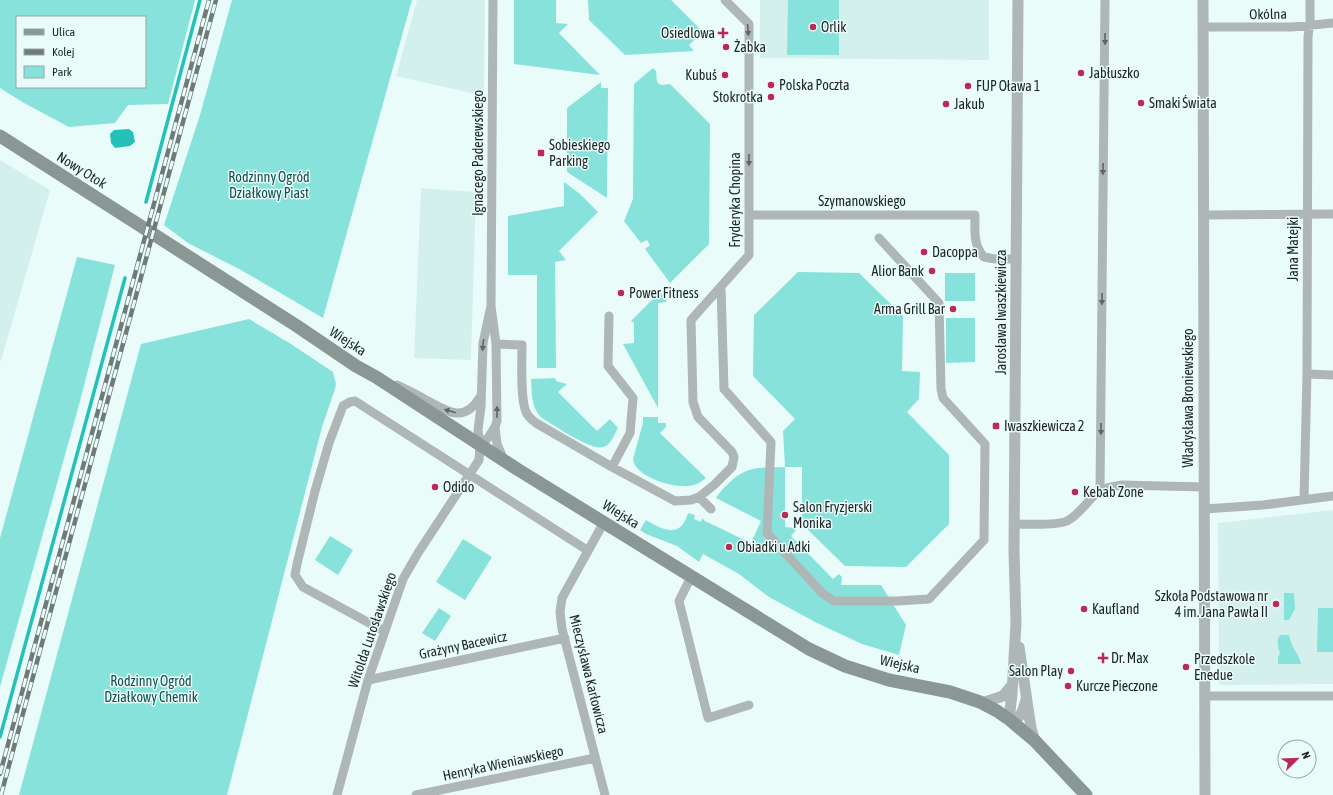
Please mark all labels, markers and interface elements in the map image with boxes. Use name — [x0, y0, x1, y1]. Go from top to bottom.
street label: Okólna — [1249, 6, 1287, 22]
legend — [16, 16, 146, 88]
place label: Orlik — [821, 19, 846, 35]
marker: Orlik — [808, 22, 818, 32]
one-way arrow — [745, 24, 752, 36]
text: Ulica — [52, 25, 75, 39]
place label: Osiedlowa — [661, 25, 715, 41]
marker: Osiedlowa — [718, 28, 728, 38]
one-way arrow — [1102, 33, 1108, 46]
place label: Żabka — [734, 39, 766, 55]
marker: Żabka — [721, 42, 731, 52]
text: Kolej — [52, 45, 75, 59]
text: Park — [52, 65, 73, 79]
place label: Jabłuszko — [1089, 65, 1140, 81]
place label: Kubuś — [685, 67, 717, 83]
marker: Jabłuszko — [1076, 68, 1086, 78]
marker: Kubuś — [720, 70, 730, 80]
place label: Polska Poczta — [779, 77, 850, 93]
place label: FUP Oława 1 — [976, 78, 1040, 94]
marker: Polska Poczta — [766, 80, 776, 90]
marker: FUP Oława 1 — [963, 81, 973, 91]
place label: Stokrotka — [713, 89, 763, 105]
street label: Ignacego Paderewskiego — [470, 90, 486, 216]
marker: Stokrotka — [766, 92, 776, 102]
place label: Smaki Świata — [1149, 95, 1217, 111]
place label: Jakub — [954, 96, 985, 112]
marker: Smaki Świata — [1136, 98, 1146, 108]
marker: Jakub — [941, 99, 951, 109]
place label: Sobieskiego Parking — [549, 137, 610, 169]
street label: Nowy Otok — [54, 148, 110, 192]
marker: Sobieskiego Parking — [536, 148, 546, 158]
street label: Fryderyka Chopina — [727, 152, 743, 248]
one-way arrow — [746, 154, 752, 167]
one-way arrow — [1100, 163, 1106, 176]
park label: Rodzinny Ogród Działkowy Piast — [228, 169, 310, 201]
street label: Szymanowskiego — [818, 193, 906, 209]
street label: Jana Matejki — [1285, 217, 1301, 281]
place label: Dacoppa — [932, 244, 978, 260]
marker: Dacoppa — [919, 247, 929, 257]
street label: Jarosława Iwaszkiewicza — [993, 249, 1009, 375]
place label: Alior Bank — [871, 263, 924, 279]
marker: Alior Bank — [927, 266, 937, 276]
place label: Power Fitness — [629, 285, 699, 301]
marker: Power Fitness — [616, 288, 626, 298]
one-way arrow — [1099, 293, 1105, 306]
place label: Arma Grill Bar — [874, 301, 946, 317]
marker: Arma Grill Bar — [948, 304, 958, 314]
street label: Wiejska — [327, 323, 369, 359]
street label: Władysława Broniewskiego — [1180, 328, 1196, 468]
one-way arrow — [480, 339, 486, 351]
one-way arrow — [494, 405, 500, 418]
one-way arrow — [444, 408, 457, 414]
place label: Iwaszkiewicza 2 — [1004, 418, 1084, 434]
marker: Iwaszkiewicza 2 — [991, 421, 1001, 431]
one-way arrow — [1098, 423, 1104, 436]
place label: Odido — [443, 479, 474, 495]
marker: Odido — [430, 482, 440, 492]
place label: Kebab Zone — [1083, 484, 1144, 500]
marker: Kebab Zone — [1070, 487, 1080, 497]
street label: Wiejska — [600, 496, 642, 532]
place label: Salon Fryzjerski Monika — [793, 499, 872, 531]
marker: Salon Fryzjerski Monika — [780, 510, 790, 520]
place label: Obiadki u Adki — [737, 539, 810, 555]
marker: Obiadki u Adki — [724, 542, 734, 552]
street label: Witolda Lutosławskiego — [345, 570, 399, 690]
place label: Szkoła Podstawowa nr 4 im. Jana Pawła II — [1155, 588, 1269, 620]
marker: Szkoła Podstawowa nr 4 im. Jana Pawła II — [1271, 599, 1281, 609]
place label: Kaufland — [1092, 601, 1139, 617]
marker: Kaufland — [1079, 604, 1089, 614]
street label: Mieczysława Karłowicza — [566, 613, 612, 735]
street label: Grażyny Bacewicz — [418, 628, 508, 662]
place label: Dr. Max — [1111, 650, 1149, 666]
place label: Przedszkole Enedue — [1194, 651, 1255, 683]
street label: Wiejska — [878, 652, 922, 676]
marker: Dr. Max — [1098, 653, 1108, 663]
marker: Przedszkole Enedue — [1181, 662, 1191, 672]
place label: Salon Play — [1009, 663, 1063, 679]
marker: Salon Play — [1066, 666, 1076, 676]
park label: Rodzinny Ogród Działkowy Chemik — [104, 673, 198, 705]
place label: Kurcze Pieczone — [1076, 678, 1158, 694]
marker: Kurcze Pieczone — [1063, 681, 1073, 691]
north arrow — [1277, 739, 1317, 779]
street label: Henryka Wieniawskiego — [441, 742, 565, 784]
text: N — [1299, 750, 1313, 760]

